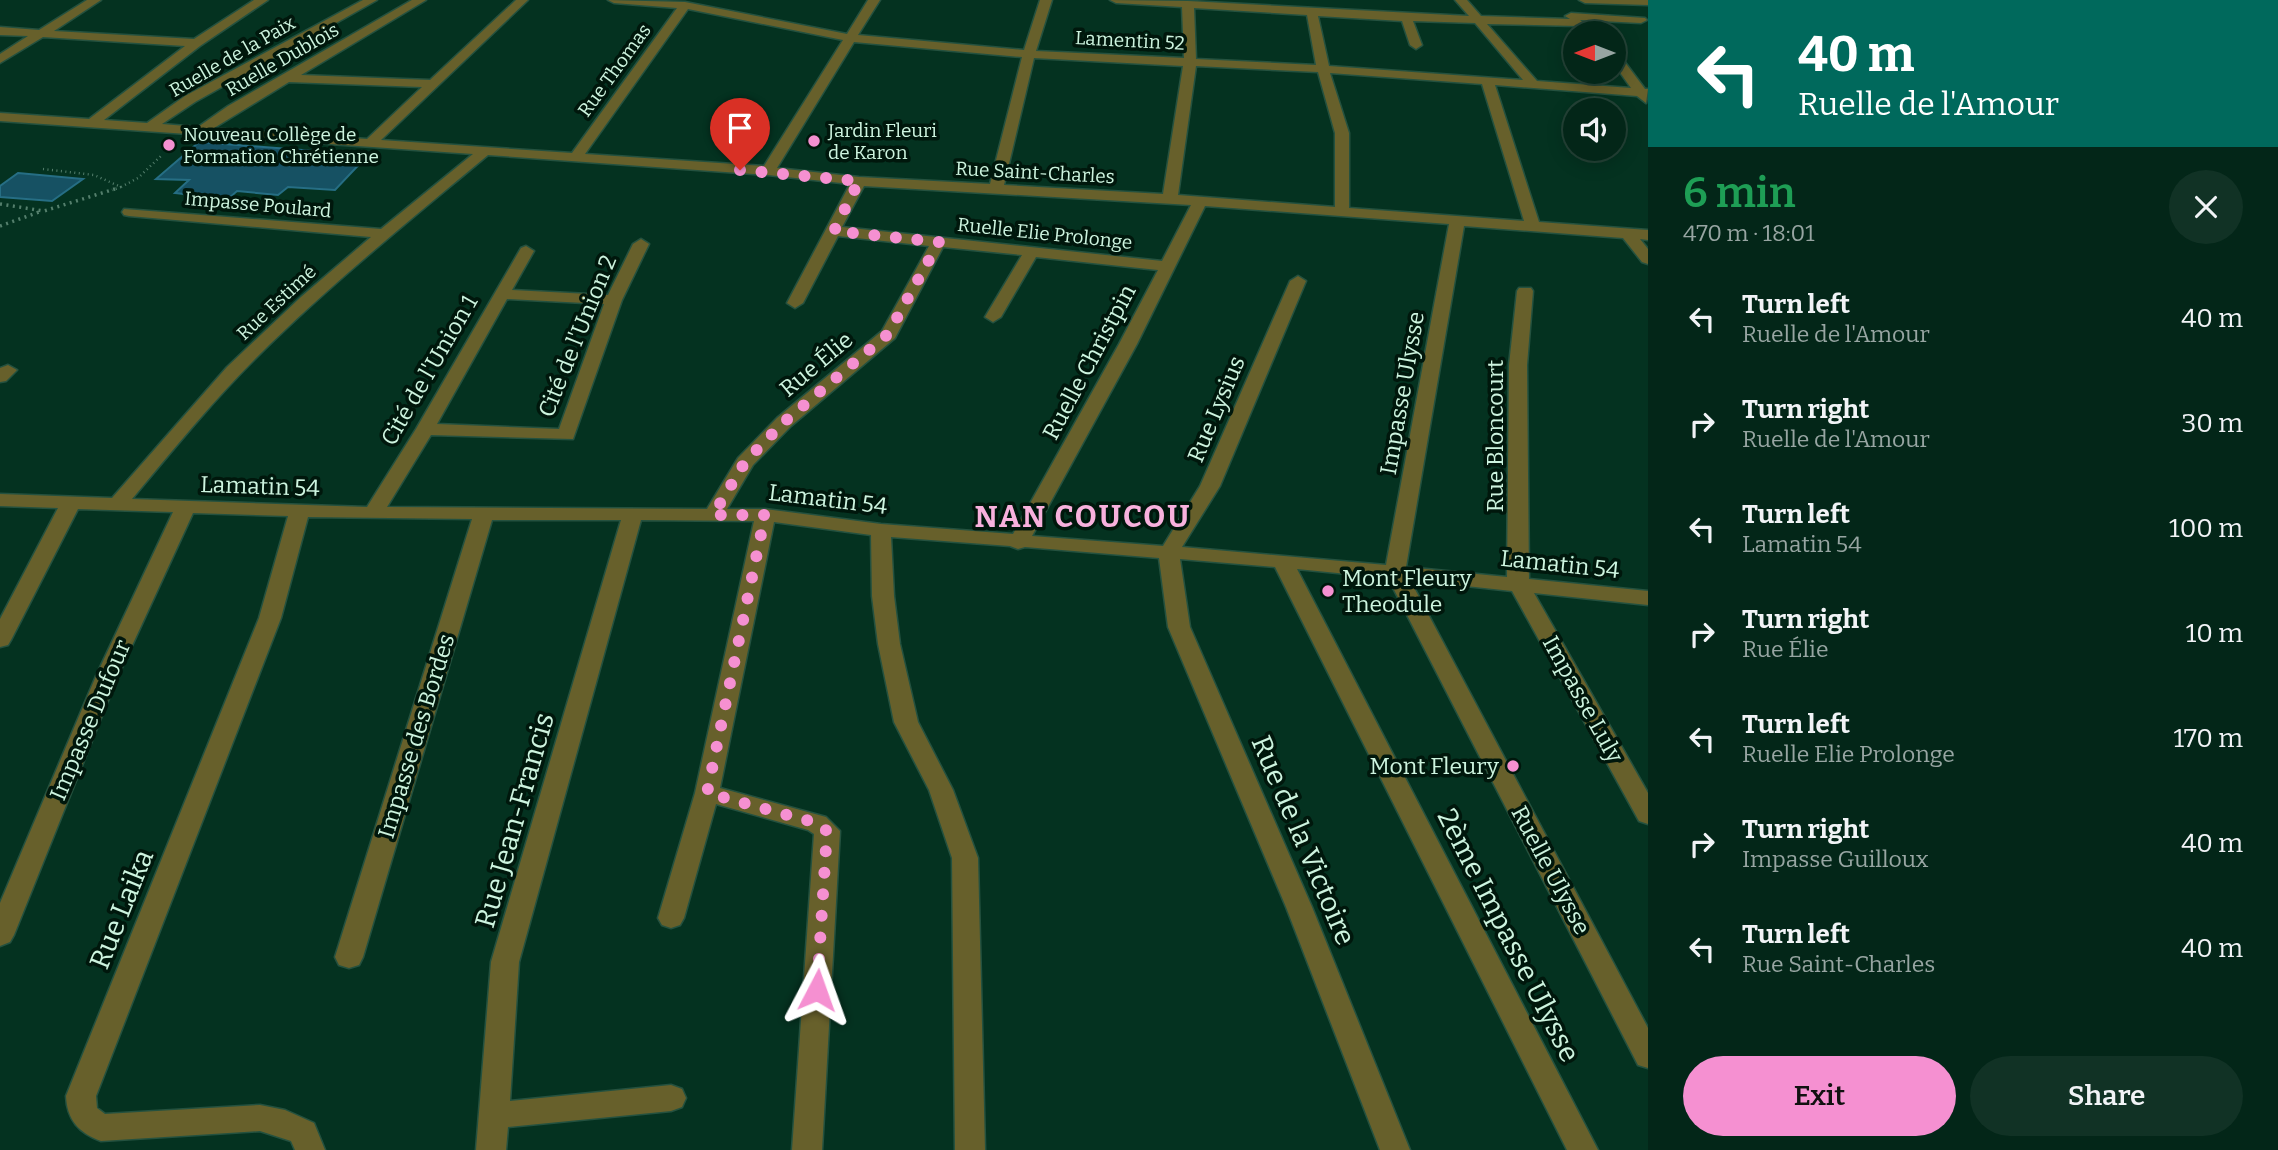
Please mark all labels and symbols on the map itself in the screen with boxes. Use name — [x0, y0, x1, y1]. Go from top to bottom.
street label: Ruelle de la Paix — [165, 11, 300, 102]
street label: Ruelle Dublois — [222, 18, 343, 101]
street label: Rue Thomas — [573, 19, 656, 121]
north arrow — [1563, 21, 1626, 84]
street label: Lamentin 52 — [1075, 26, 1185, 55]
pin — [710, 98, 770, 170]
place label: Jardin Fleuri de Karon — [827, 119, 937, 164]
place label: Nouveau Collège de Formation Chrétienne — [183, 123, 379, 168]
marker: Jardin Fleuri de Karon — [806, 133, 822, 149]
marker: Nouveau Collège de Formation Chrétienne — [161, 137, 177, 153]
street label: Rue Saint-Charles — [955, 157, 1115, 188]
street label: Impasse Poulard — [184, 187, 332, 222]
street label: Ruelle Elie Prolonge — [956, 213, 1134, 254]
street label: Cité de l'Union 2 — [532, 251, 622, 421]
street label: Rue Estimé — [232, 260, 321, 345]
street label: Ruelle Christpin — [1036, 279, 1142, 444]
street label: Cité de l'Union 1 — [375, 289, 484, 450]
street label: Impasse Ulysse — [1374, 309, 1430, 477]
street label: Rue Élie — [774, 325, 858, 403]
street label: Rue Lysius — [1181, 352, 1251, 466]
street label: Rue Bloncourt — [1481, 360, 1509, 512]
street label: Lamatin 54 — [200, 470, 321, 502]
street label: Lamatin 54 — [767, 478, 890, 520]
district label: NAN COUCOU — [975, 499, 1191, 535]
street label: Lamatin 54 — [1499, 544, 1621, 584]
place label: Mont Fleury Theodule — [1342, 564, 1472, 618]
marker: Mont Fleury Theodule — [1320, 583, 1336, 599]
street label: Impasse des Bordes — [372, 631, 460, 841]
street label: Impasse Luly — [1537, 631, 1630, 768]
street label: Impasse Dufour — [44, 636, 136, 804]
street label: Rue Jean-Francis — [468, 709, 561, 931]
street label: Rue de la Victoire — [1245, 731, 1363, 950]
place label: Mont Fleury — [1369, 752, 1500, 780]
marker: Mont Fleury — [1505, 758, 1521, 774]
street label: Ruelle Ulysse — [1505, 801, 1597, 939]
street label: 2ème Impasse Ulysse — [1430, 803, 1587, 1067]
street label: Rue Laika — [83, 845, 160, 974]
position arrow — [780, 953, 854, 1027]

